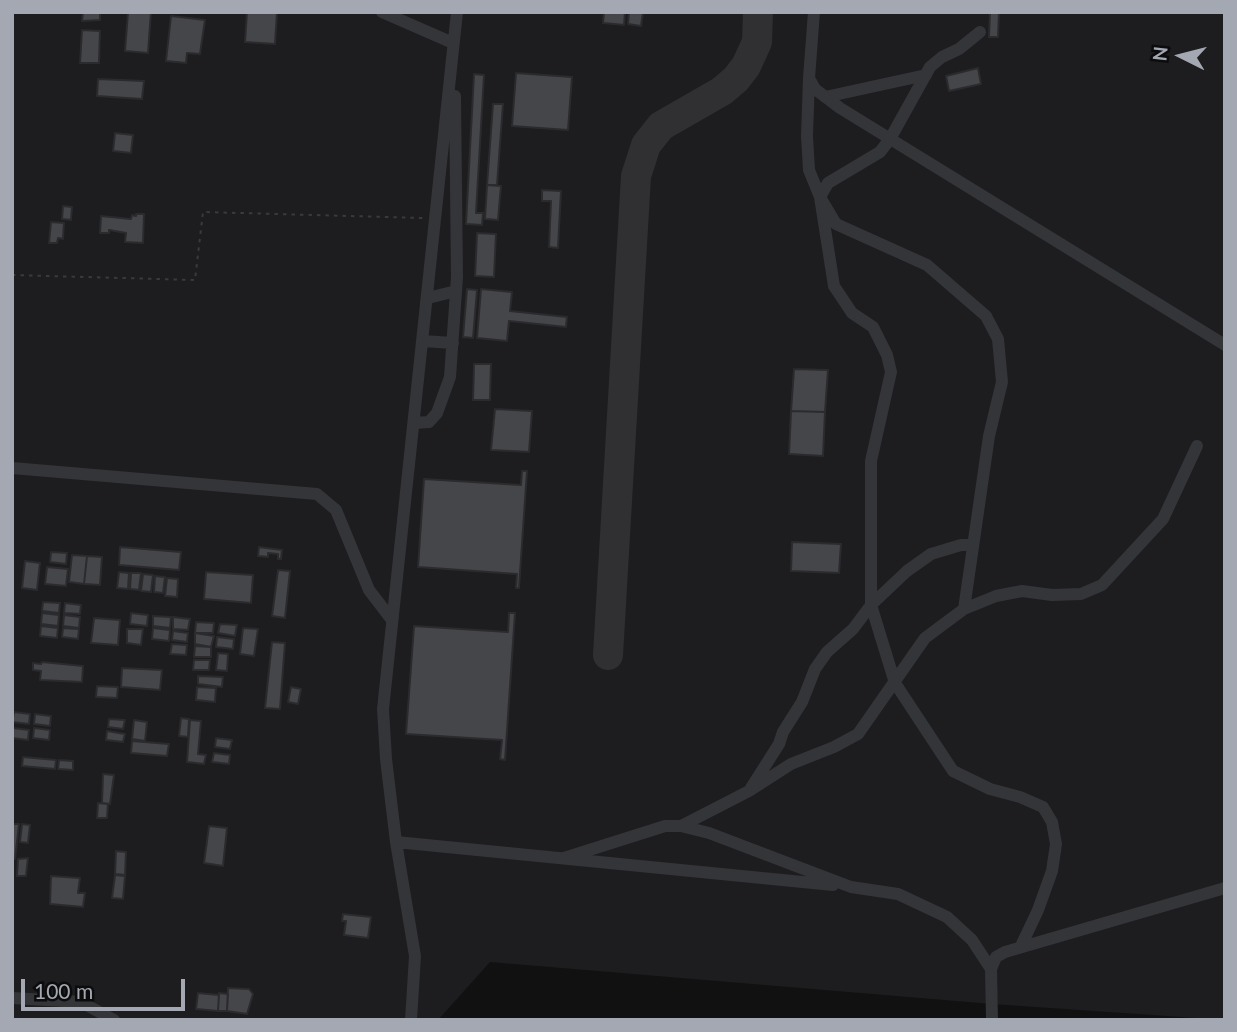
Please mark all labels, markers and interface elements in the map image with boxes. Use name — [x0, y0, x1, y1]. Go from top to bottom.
north arrow — [1146, 21, 1216, 91]
text: N — [1147, 45, 1172, 62]
scale bar — [24, 965, 189, 1009]
text: 100 m — [34, 978, 93, 1003]

